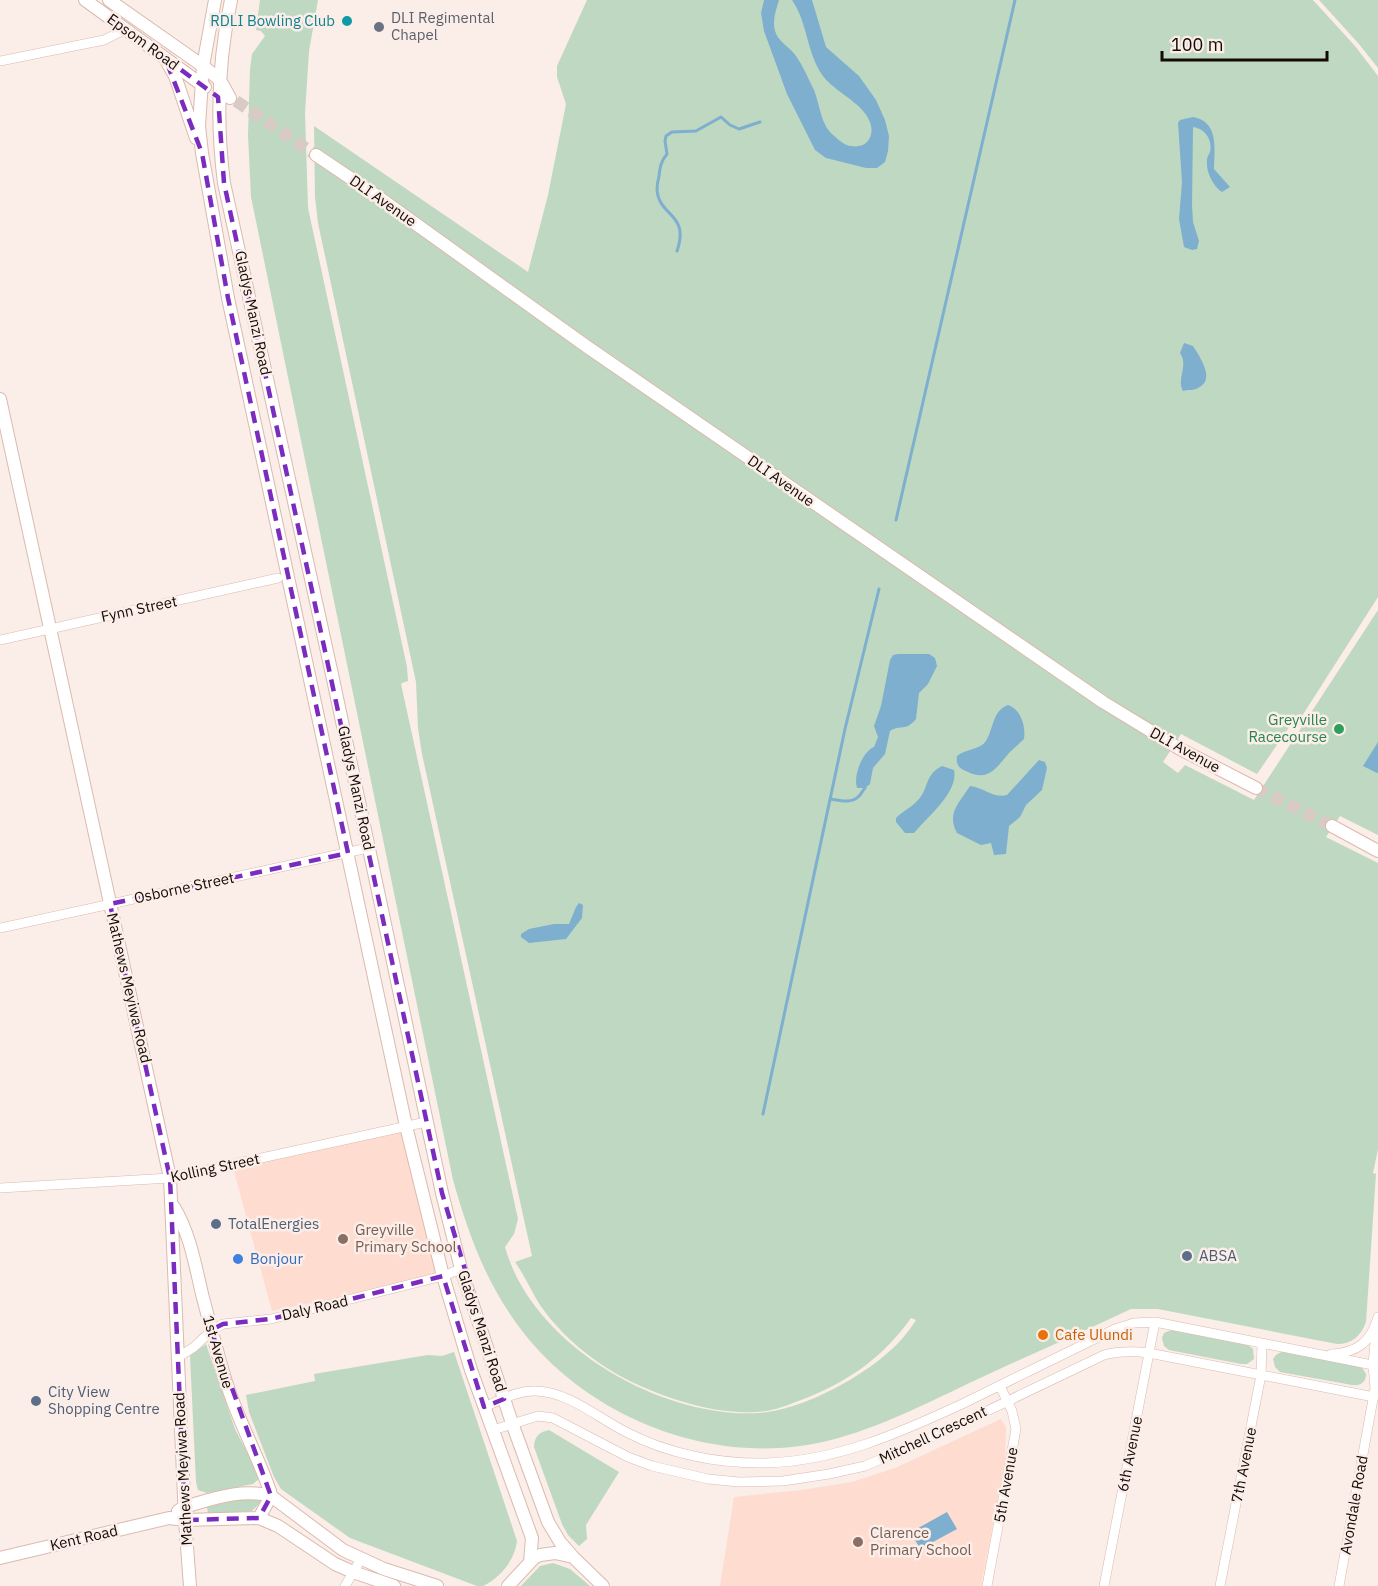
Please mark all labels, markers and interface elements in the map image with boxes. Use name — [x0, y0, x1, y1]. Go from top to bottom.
place label: DLI Regimental Chapel — [391, 8, 495, 44]
street label: Epsom Road — [104, 9, 183, 74]
place label: RDLI Bowling Club — [210, 11, 335, 30]
marker: RDLI Bowling Club — [340, 14, 354, 28]
marker: DLI Regimental Chapel — [372, 20, 386, 34]
scale bar — [1162, 24, 1327, 62]
text: 100 m — [1171, 33, 1223, 56]
street label: DLI Avenue — [346, 171, 420, 231]
street label: Gladys Manzi Road — [231, 249, 276, 377]
street label: DLI Avenue — [744, 451, 818, 511]
street label: Fynn Street — [99, 591, 179, 626]
place label: Greyville Racecourse — [1248, 710, 1327, 746]
marker: Greyville Racecourse — [1332, 722, 1346, 736]
street label: DLI Avenue — [1147, 723, 1224, 777]
street label: Gladys Manzi Road — [334, 724, 379, 852]
street label: Osborne Street — [132, 868, 236, 907]
street label: Mathews Meyiwa Road — [103, 911, 156, 1065]
street label: Kolling Street — [169, 1149, 261, 1186]
place label: TotalEnergies — [228, 1214, 319, 1233]
marker: TotalEnergies — [209, 1217, 223, 1231]
place label: Greyville Primary School — [355, 1220, 457, 1256]
marker: Greyville Primary School — [336, 1232, 350, 1246]
place label: ABSA — [1199, 1246, 1237, 1265]
place label: Bonjour — [250, 1249, 303, 1268]
marker: ABSA — [1180, 1249, 1194, 1263]
marker: Bonjour — [231, 1252, 245, 1266]
street label: Gladys Manzi Road — [454, 1268, 511, 1394]
street label: Daly Road — [280, 1291, 350, 1324]
street label: 1st Avenue — [199, 1313, 238, 1391]
place label: Cafe Ulundi — [1055, 1325, 1133, 1344]
marker: Cafe Ulundi — [1036, 1328, 1050, 1342]
place label: City View Shopping Centre — [48, 1382, 160, 1418]
street label: Mathews Meyiwa Road — [169, 1392, 196, 1546]
marker: City View Shopping Centre — [29, 1394, 43, 1408]
street label: Mitchell Crescent — [876, 1401, 990, 1468]
street label: 6th Avenue — [1113, 1415, 1146, 1493]
street label: 7th Avenue — [1227, 1426, 1260, 1504]
street label: 5th Avenue — [990, 1446, 1021, 1524]
street label: Avondale Road — [1335, 1454, 1372, 1556]
street label: Kent Road — [48, 1520, 120, 1555]
place label: Clarence Primary School — [870, 1523, 972, 1559]
marker: Clarence Primary School — [851, 1535, 865, 1549]

